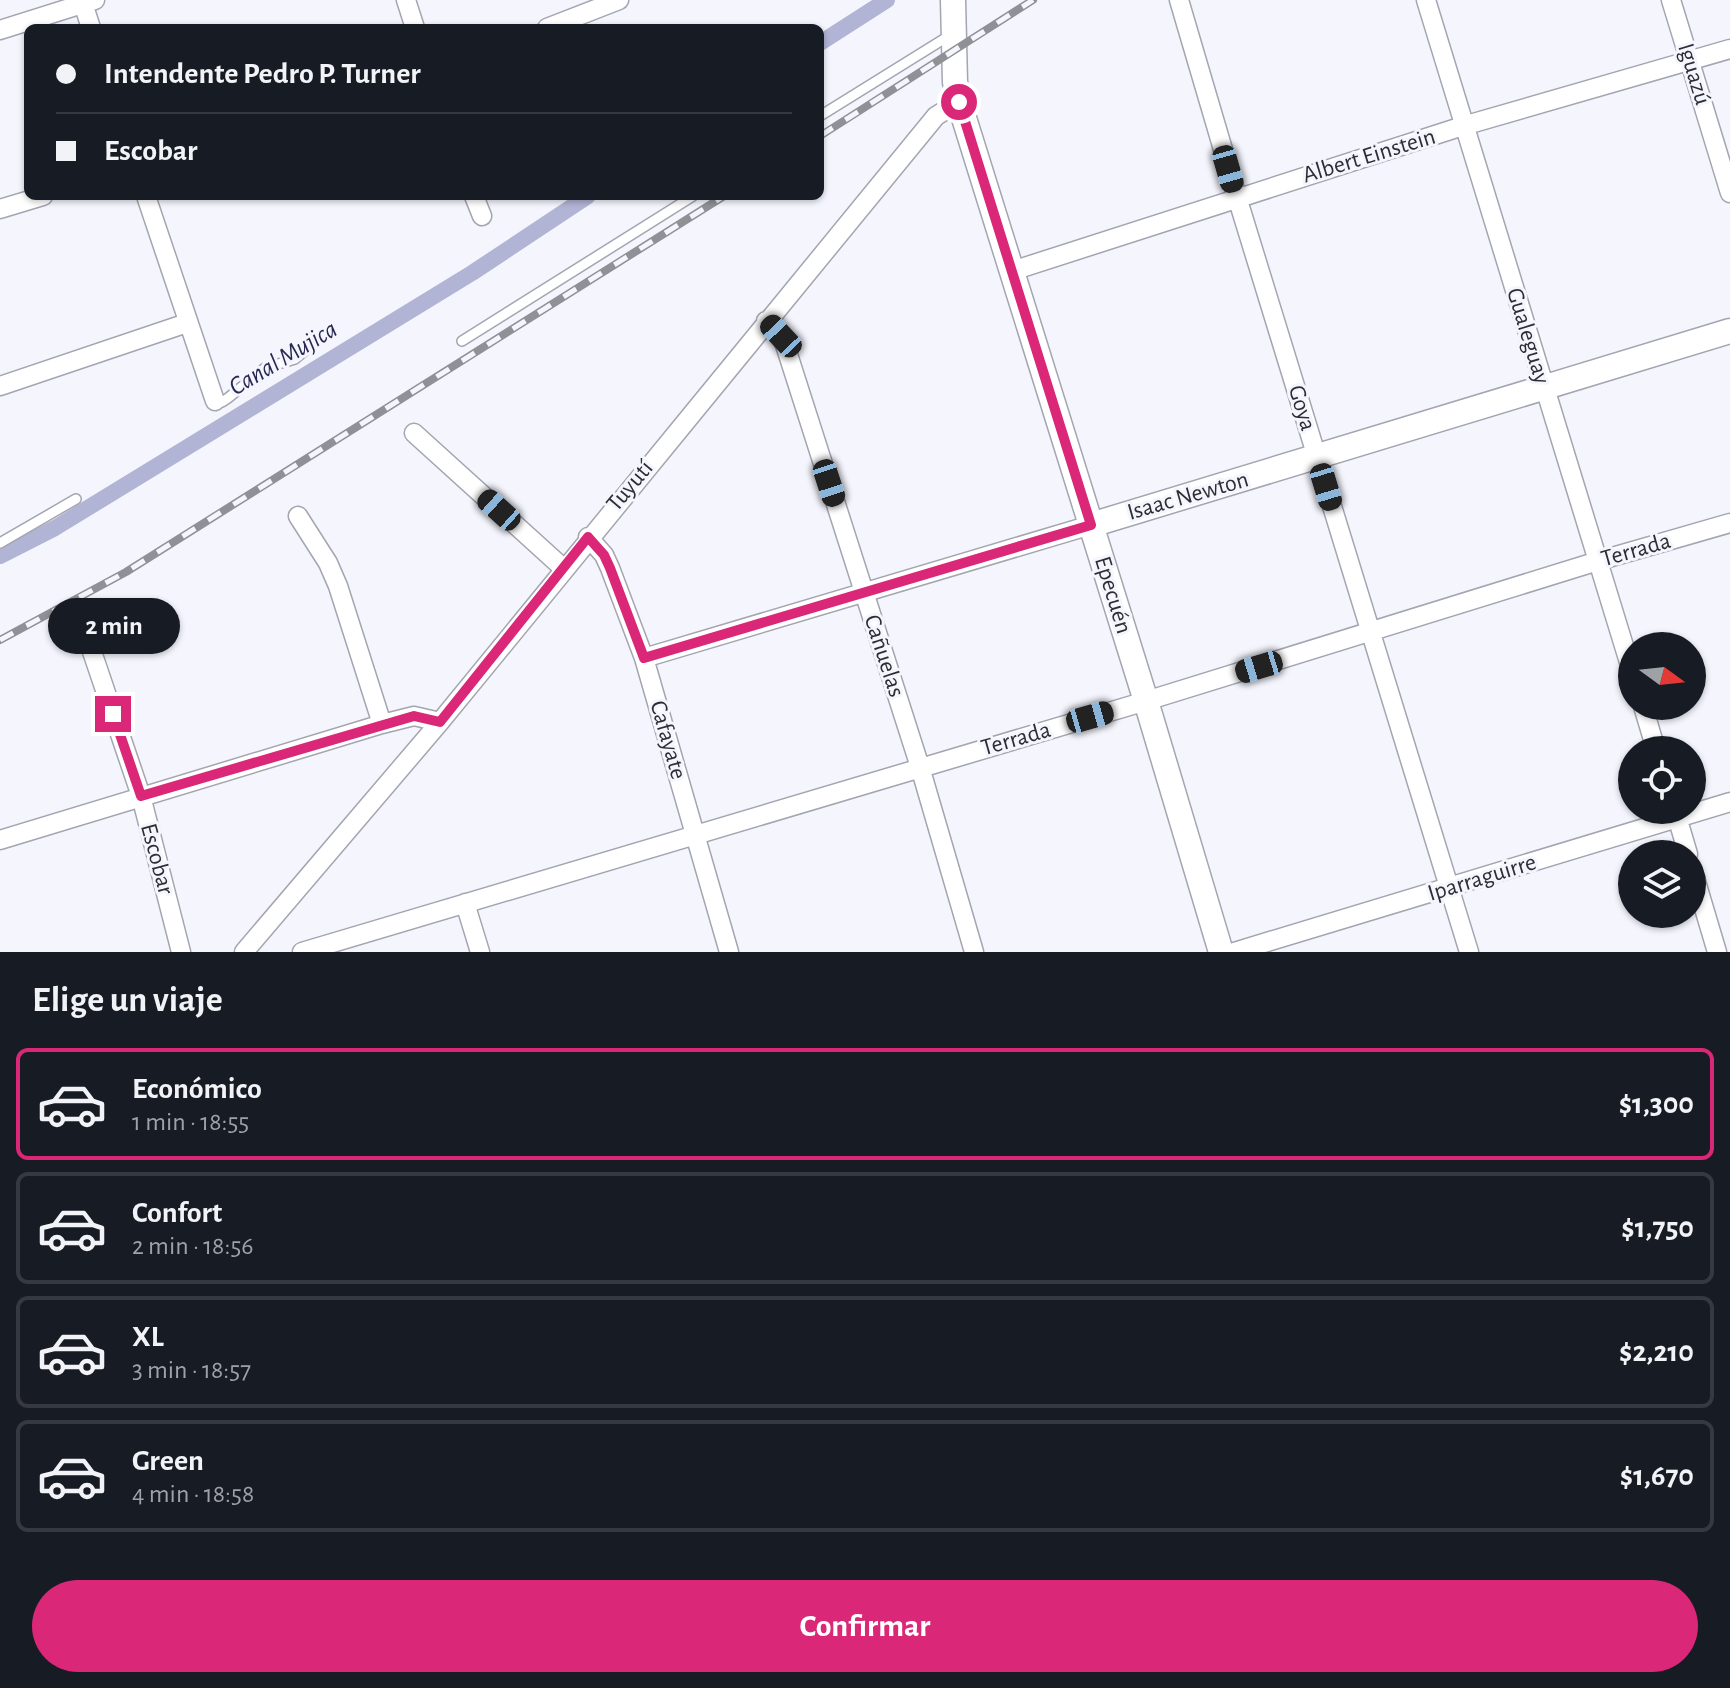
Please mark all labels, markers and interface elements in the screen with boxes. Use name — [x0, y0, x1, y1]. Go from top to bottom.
street label: Iguazú — [1673, 40, 1715, 108]
text: Intendente Pedro P. Turner — [104, 59, 421, 89]
route start — [941, 84, 977, 120]
street label: Albert Einstein — [1300, 124, 1438, 188]
text: Escobar — [104, 136, 198, 166]
car — [1210, 143, 1246, 195]
street label: Gualeguay — [1502, 285, 1554, 387]
car — [756, 310, 806, 362]
water label: Canal Mujica — [225, 316, 341, 400]
street label: Goya — [1284, 382, 1320, 434]
street label: Tuyutí — [602, 456, 658, 516]
car — [810, 456, 848, 510]
car — [1308, 461, 1344, 513]
street label: Isaac Newton — [1125, 467, 1251, 525]
car — [473, 485, 525, 535]
street label: Terrada — [1599, 529, 1673, 571]
street label: Epecuén — [1090, 553, 1136, 637]
callout: 2 min — [47, 598, 179, 654]
street label: Cañuelas — [859, 612, 909, 700]
text: 2 min — [85, 613, 143, 639]
north arrow — [1618, 632, 1706, 720]
map controls — [1618, 632, 1706, 928]
car — [1233, 649, 1285, 685]
route end — [95, 696, 131, 732]
street label: Cafayate — [645, 698, 691, 782]
car — [1064, 699, 1116, 735]
street label: Terrada — [979, 718, 1053, 760]
button: locate — [1618, 736, 1706, 824]
street label: Escobar — [136, 821, 178, 897]
button: layers — [1618, 840, 1706, 928]
street label: Iparraguirre — [1425, 850, 1539, 906]
text: Elige un viaje — [32, 982, 223, 1018]
icon: car — [36, 1068, 108, 1140]
text: Económico — [132, 1074, 262, 1104]
text: $1,300 — [1619, 1089, 1694, 1119]
text: 1 min · 18:55 — [132, 1109, 249, 1135]
icon: car — [36, 1192, 108, 1264]
text: Confort — [132, 1198, 222, 1228]
text: $1,750 — [1621, 1213, 1694, 1243]
text: 2 min · 18:56 — [132, 1233, 253, 1259]
icon: car — [36, 1316, 108, 1388]
text: XL — [132, 1322, 164, 1352]
text: $2,210 — [1619, 1337, 1694, 1367]
text: 3 min · 18:57 — [132, 1357, 251, 1383]
icon: car — [36, 1440, 108, 1512]
text: Green — [132, 1446, 204, 1476]
text: $1,670 — [1620, 1461, 1694, 1491]
text: 4 min · 18:58 — [132, 1481, 254, 1507]
button: Confirmar — [32, 1580, 1698, 1672]

